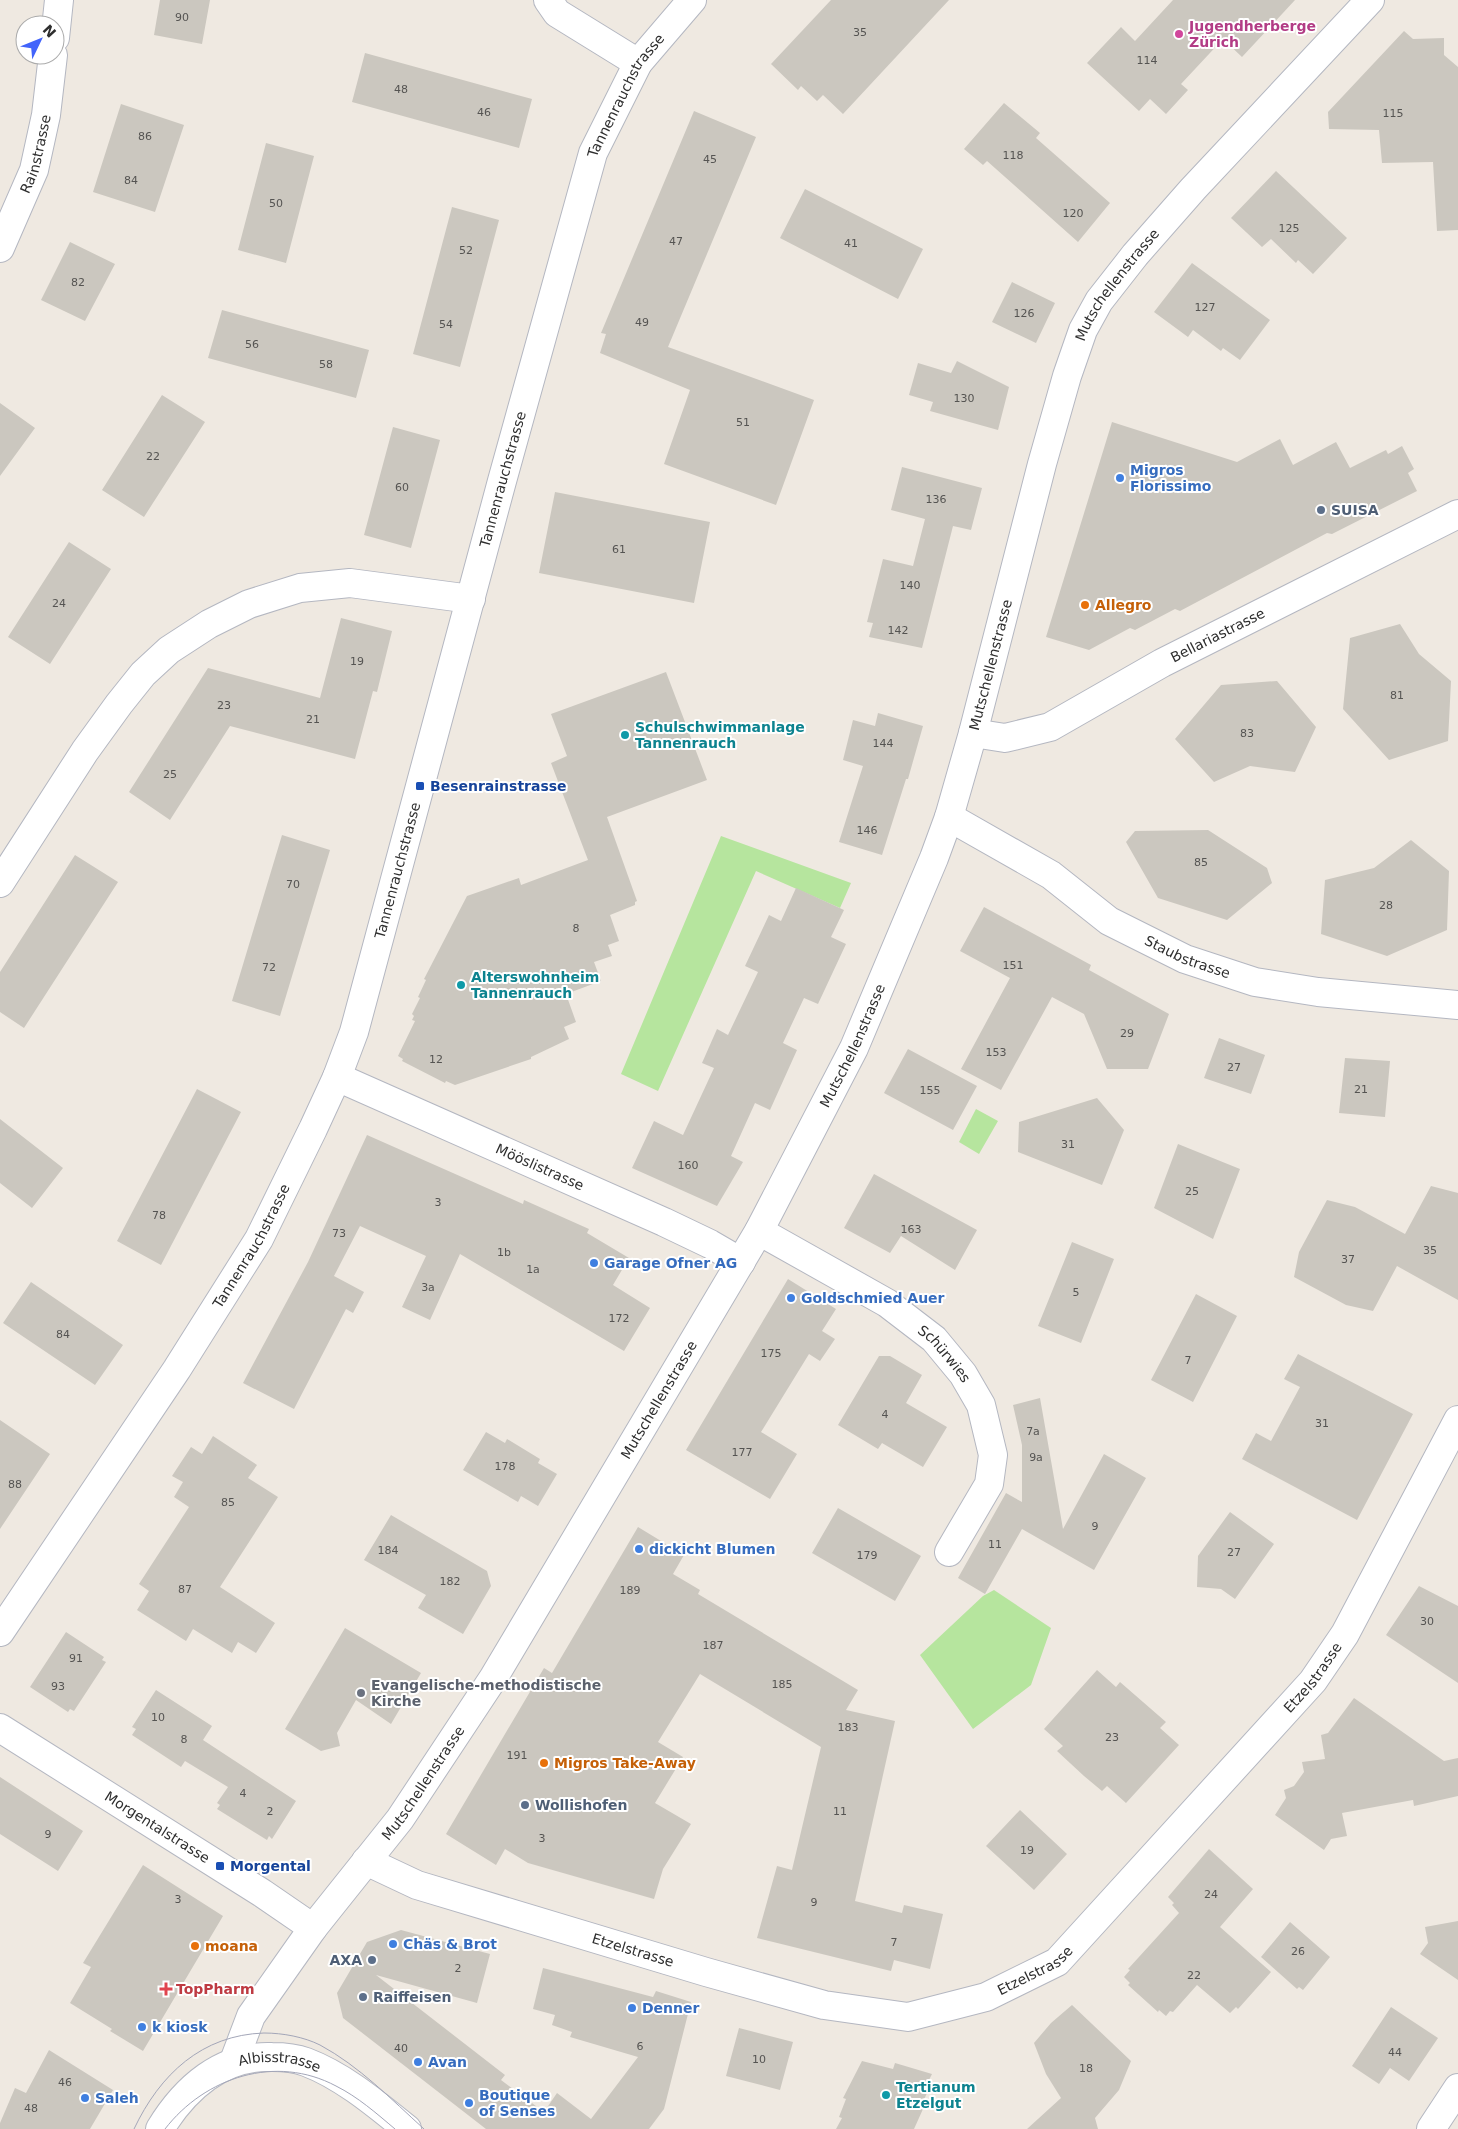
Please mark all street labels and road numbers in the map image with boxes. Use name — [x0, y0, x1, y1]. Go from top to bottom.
street label: Tannenrauchstrasse — [584, 30, 667, 160]
street label: Rainstrasse — [17, 113, 54, 196]
street label: Mutschellenstrasse — [1072, 226, 1162, 343]
street label: Tannenrauchstrasse — [476, 410, 529, 550]
street label: Mutschellenstrasse — [966, 598, 1015, 732]
street label: Bellariastrasse — [1168, 605, 1267, 665]
street label: Tannenrauchstrasse — [371, 801, 423, 941]
street label: Staubstrasse — [1142, 932, 1232, 981]
street label: Mutschellenstrasse — [817, 981, 888, 1110]
street label: Mööslistrasse — [493, 1140, 586, 1193]
street label: Tannenrauchstrasse — [209, 1181, 293, 1312]
street label: Schürwies — [915, 1322, 974, 1385]
street label: Mutschellenstrasse — [617, 1338, 700, 1462]
street label: Etzelstrasse — [1280, 1639, 1345, 1716]
street label: Mutschellenstrasse — [378, 1723, 467, 1843]
street label: Morgentalstrasse — [102, 1788, 213, 1866]
street label: Etzelstrasse — [590, 1930, 676, 1970]
street label: Etzelstrasse — [995, 1943, 1076, 1998]
street label: Albisstrasse — [236, 2049, 324, 2075]

